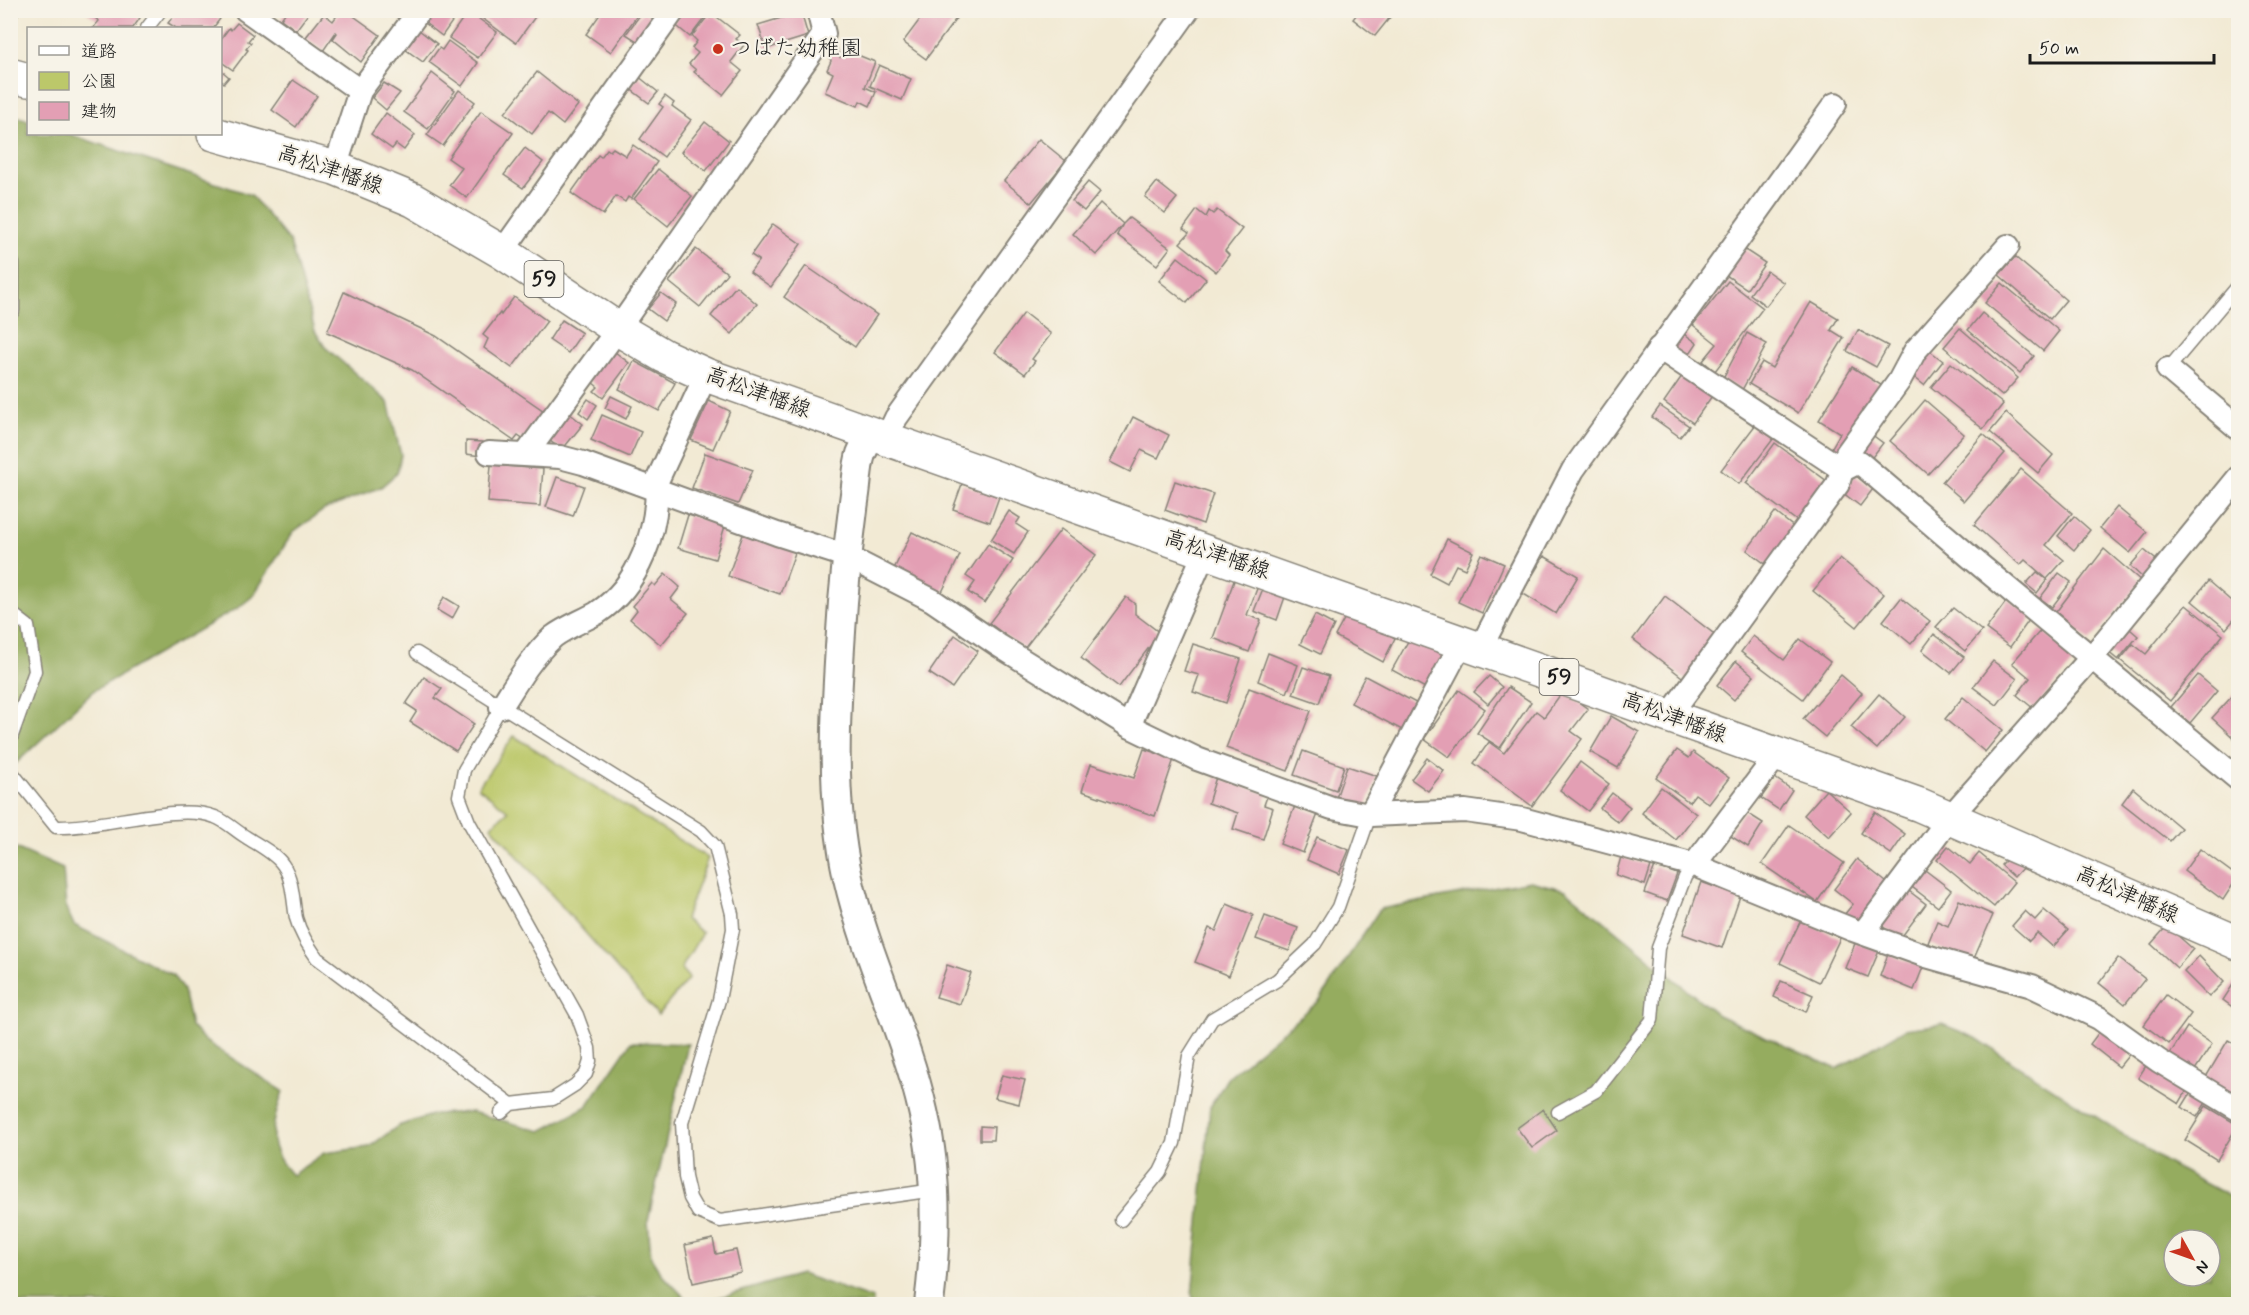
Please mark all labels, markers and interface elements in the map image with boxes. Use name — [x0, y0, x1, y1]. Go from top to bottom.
legend — [27, 27, 222, 135]
scale bar — [2030, 27, 2214, 65]
place label: つばた幼稚園 — [730, 35, 862, 63]
text: 50 m — [2039, 37, 2079, 61]
text: 道路 — [81, 40, 117, 64]
marker: つばた幼稚園 — [711, 42, 725, 56]
text: 公園 — [81, 70, 117, 94]
text: 建物 — [81, 100, 117, 124]
street label: 高松津幡線 — [273, 139, 387, 201]
road number: 59 — [524, 261, 564, 297]
street label: 高松津幡線 — [702, 361, 814, 425]
street label: 高松津幡線 — [1160, 524, 1274, 586]
road number: 59 — [1540, 659, 1578, 695]
street label: 高松津幡線 — [1618, 686, 1730, 750]
street label: 高松津幡線 — [2071, 860, 2183, 930]
north arrow — [2162, 1228, 2222, 1288]
text: N — [2191, 1256, 2214, 1278]

